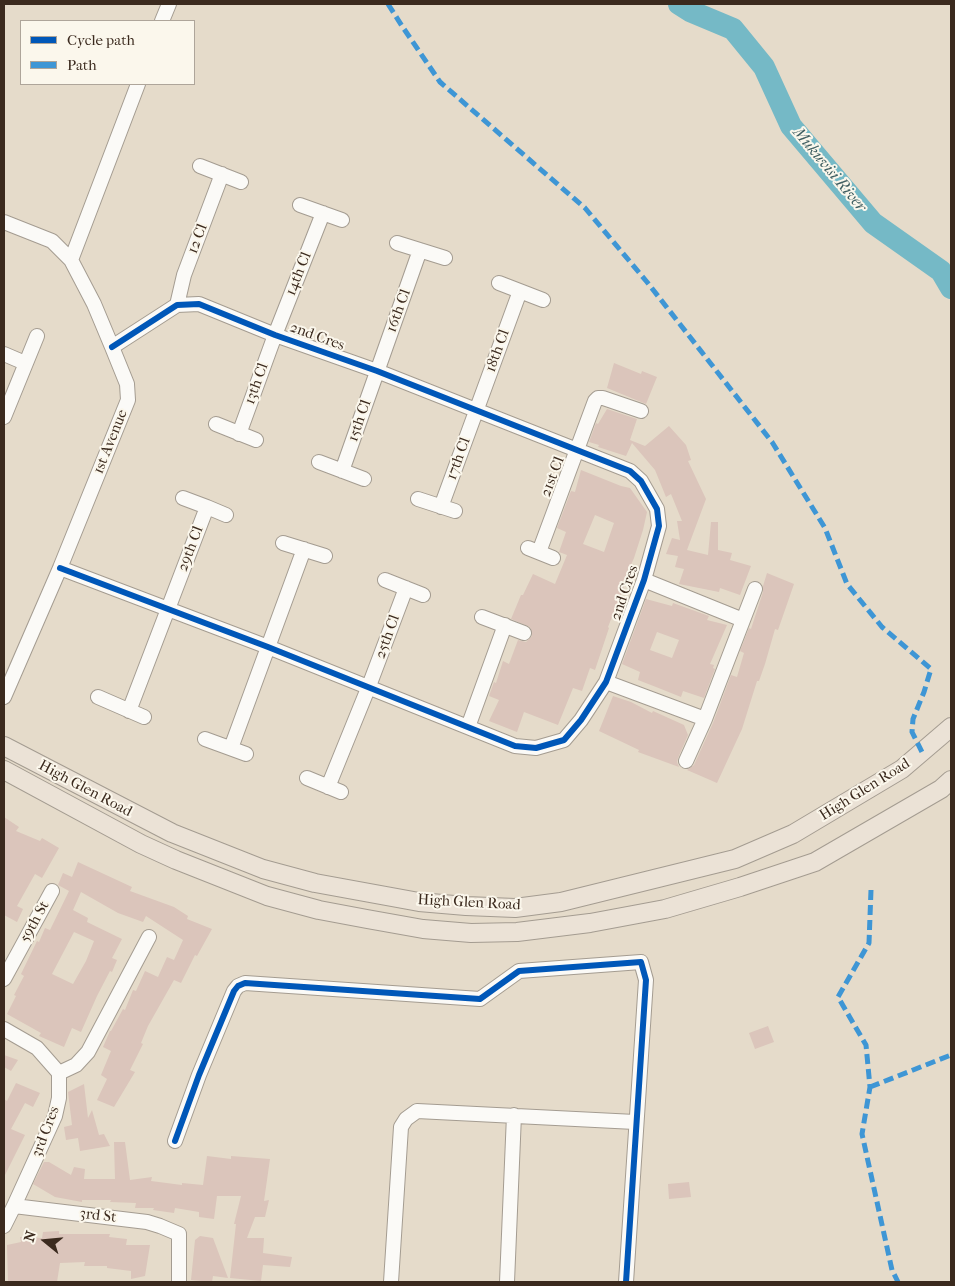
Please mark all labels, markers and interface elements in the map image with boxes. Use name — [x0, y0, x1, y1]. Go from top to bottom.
legend — [20, 20, 195, 85]
text: Cycle path — [67, 31, 135, 49]
text: Path — [67, 56, 97, 74]
water label: Mukuvisi River — [788, 124, 870, 216]
street label: 12 Cl — [184, 222, 212, 256]
street label: 14th Cl — [282, 250, 316, 298]
street label: 16th Cl — [383, 287, 415, 335]
street label: 2nd Cres — [287, 319, 347, 355]
street label: 18th Cl — [482, 327, 514, 375]
street label: 13th Cl — [241, 361, 273, 407]
street label: 15th Cl — [344, 398, 376, 444]
street label: 1st Avenue — [90, 407, 132, 477]
street label: 17th Cl — [443, 435, 475, 483]
street label: 21st Cl — [537, 454, 569, 500]
street label: 29th Cl — [174, 524, 208, 574]
street label: 2nd Cres — [607, 563, 643, 623]
street label: 25th Cl — [372, 613, 404, 661]
street label: High Glen Road — [816, 755, 914, 825]
street label: High Glen Road — [35, 757, 135, 821]
street label: High Glen Road — [417, 891, 521, 915]
street label: 59th St — [16, 898, 54, 946]
street label: 3rd Cres — [28, 1104, 64, 1160]
street label: 3rd St — [79, 1205, 117, 1227]
north arrow — [20, 1216, 70, 1266]
text: N — [20, 1229, 40, 1244]

